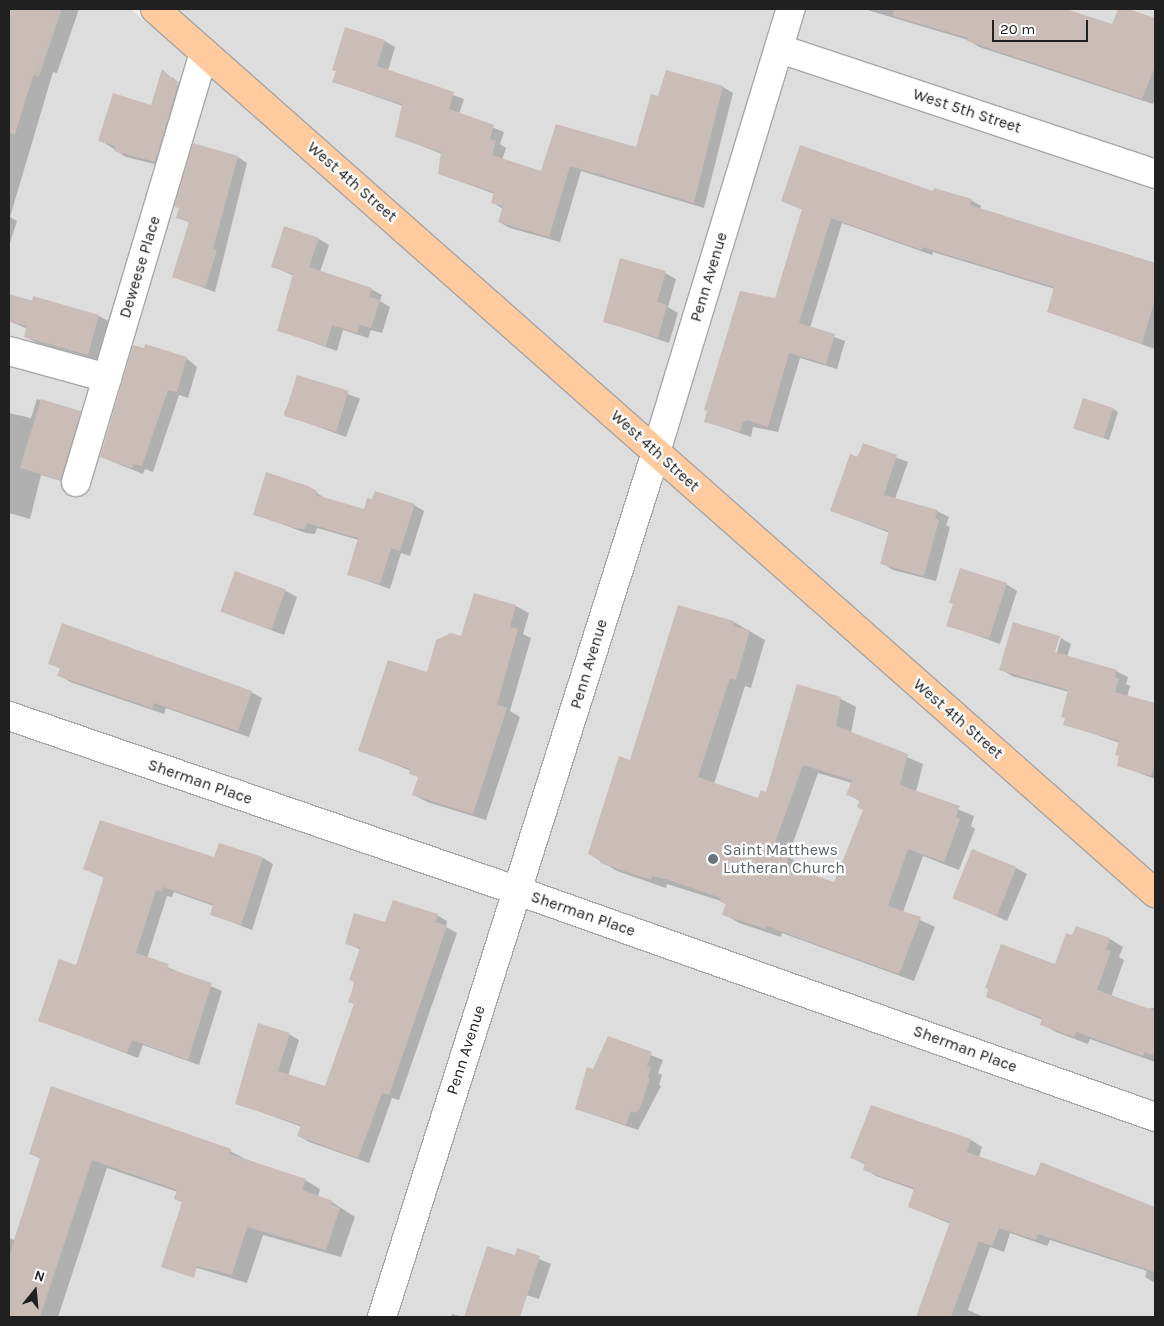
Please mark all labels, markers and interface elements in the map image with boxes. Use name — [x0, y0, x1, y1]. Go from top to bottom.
scale bar — [994, 10, 1090, 42]
text: 20 m — [1000, 20, 1035, 38]
street label: West 5th Street — [910, 84, 1024, 138]
street label: West 4th Street — [303, 138, 401, 226]
street label: Deweese Place — [115, 214, 165, 320]
street label: Penn Avenue — [686, 230, 732, 324]
street label: West 4th Street — [607, 406, 703, 496]
street label: Penn Avenue — [566, 617, 612, 711]
street label: West 4th Street — [909, 675, 1007, 763]
street label: Sherman Place — [145, 755, 255, 809]
place label: Saint Matthews Lutheran Church — [723, 840, 845, 878]
marker: Saint Matthews Lutheran Church — [707, 853, 719, 865]
street label: Sherman Place — [528, 887, 638, 941]
street label: Penn Avenue — [443, 1003, 489, 1097]
street label: Sherman Place — [910, 1021, 1020, 1077]
north arrow — [10, 1266, 60, 1316]
text: N — [32, 1267, 47, 1286]

